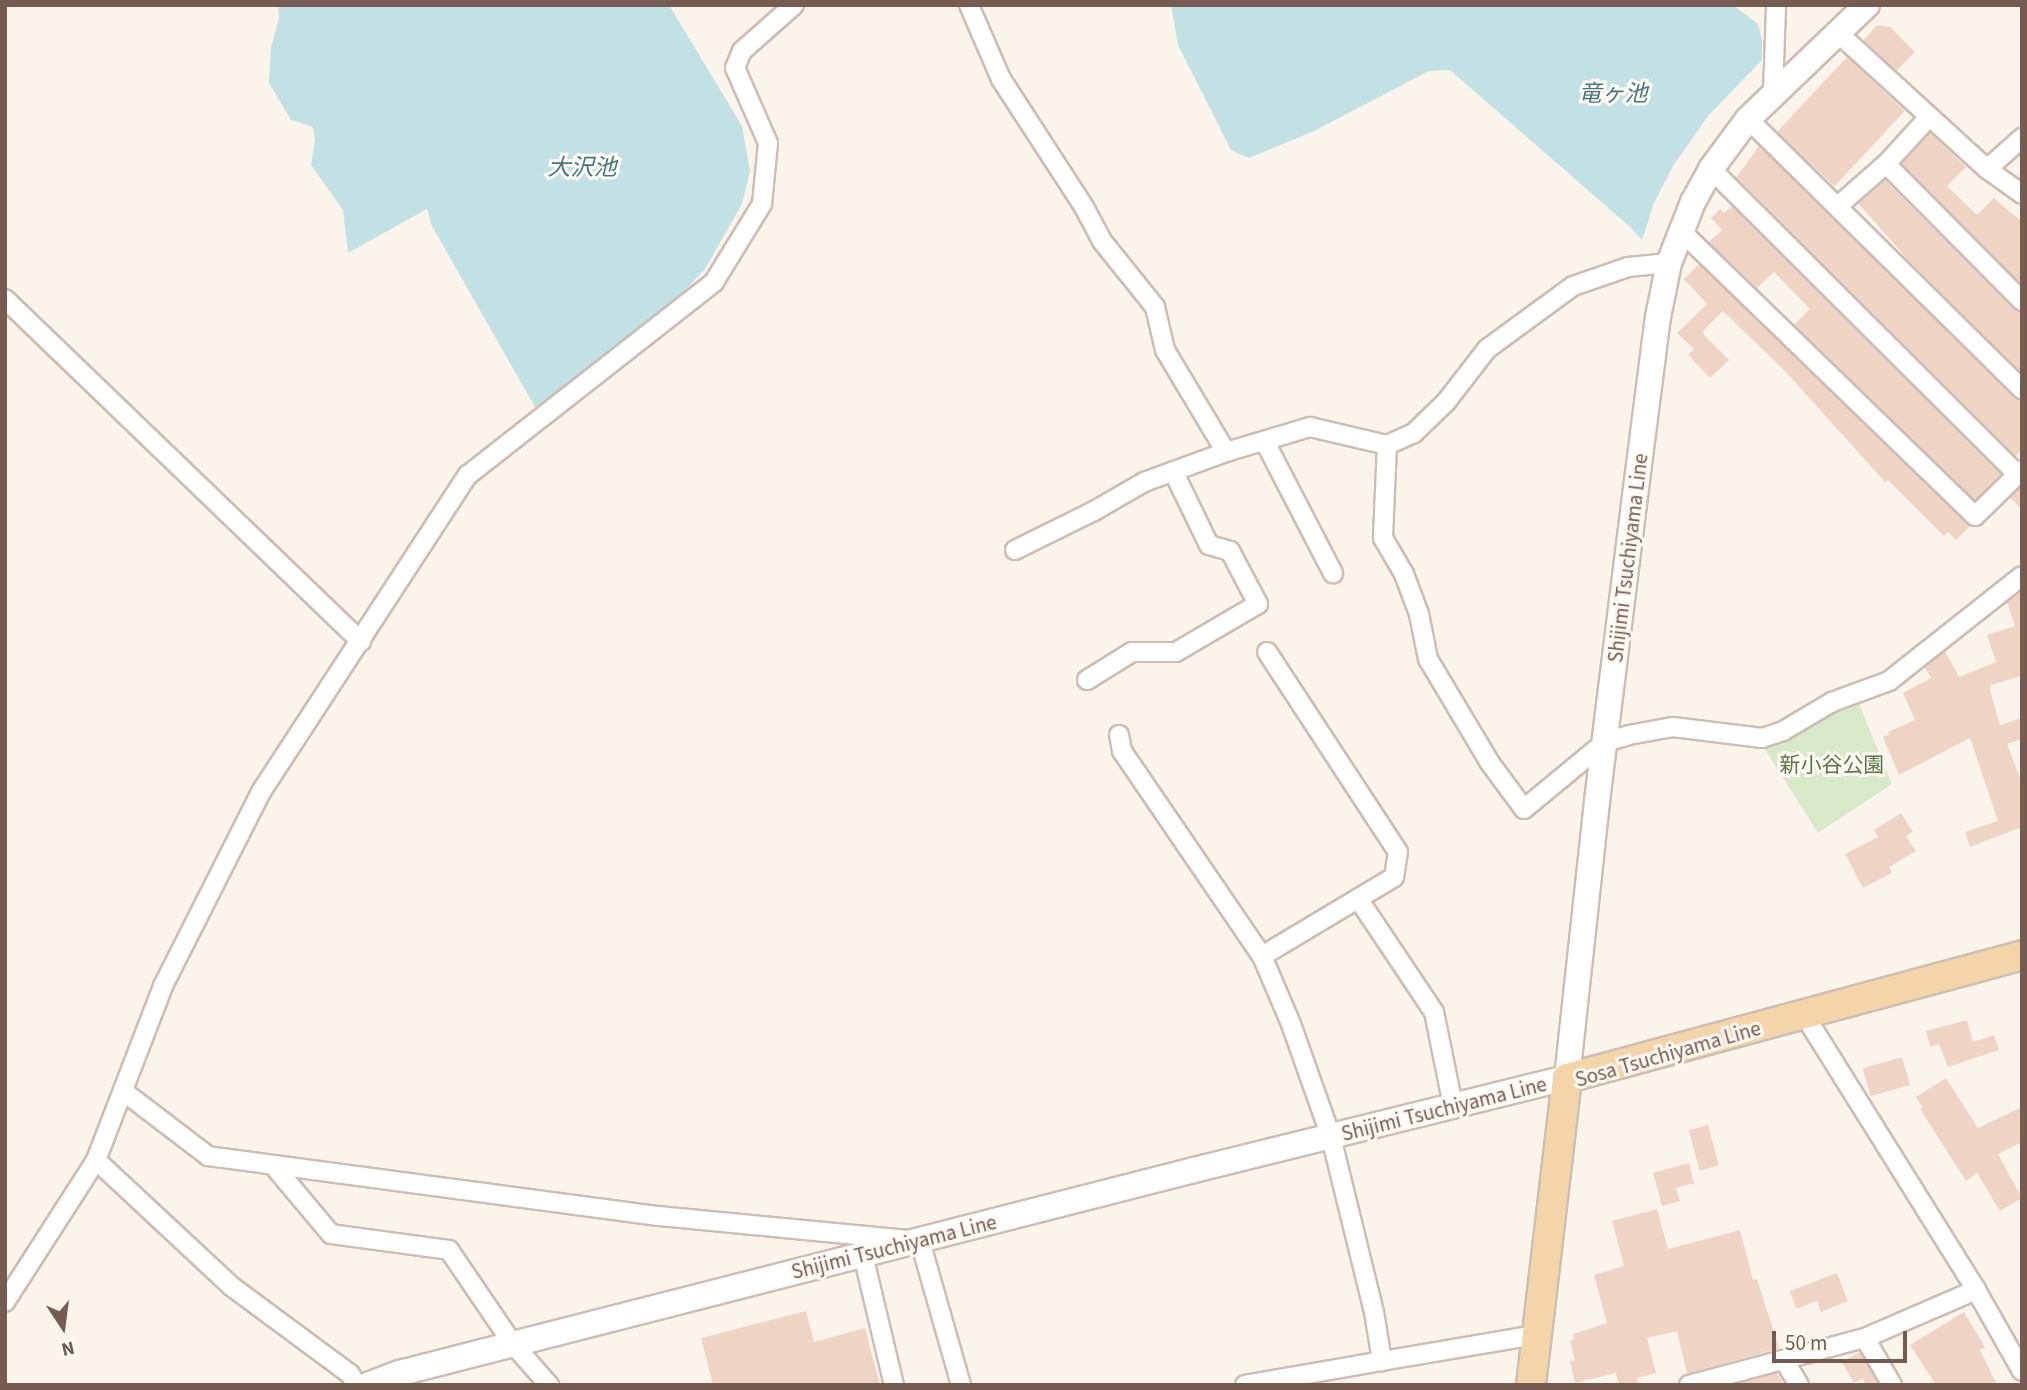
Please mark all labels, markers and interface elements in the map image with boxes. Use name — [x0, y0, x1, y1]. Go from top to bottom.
water label: 竜ヶ池 — [1579, 80, 1647, 108]
water label: 大沢池 — [548, 154, 616, 182]
street label: Shijimi Tsuchiyama Line — [1603, 452, 1653, 664]
park label: 新小谷公園 — [1780, 752, 1884, 778]
street label: Sosa Tsuchiyama Line — [1572, 1015, 1764, 1093]
street label: Shijimi Tsuchiyama Line — [1339, 1071, 1549, 1147]
street label: Shijimi Tsuchiyama Line — [789, 1209, 999, 1285]
north arrow — [28, 1292, 98, 1362]
scale bar — [1775, 1316, 1910, 1360]
text: 50 m — [1785, 1328, 1827, 1358]
text: N — [59, 1333, 77, 1363]

